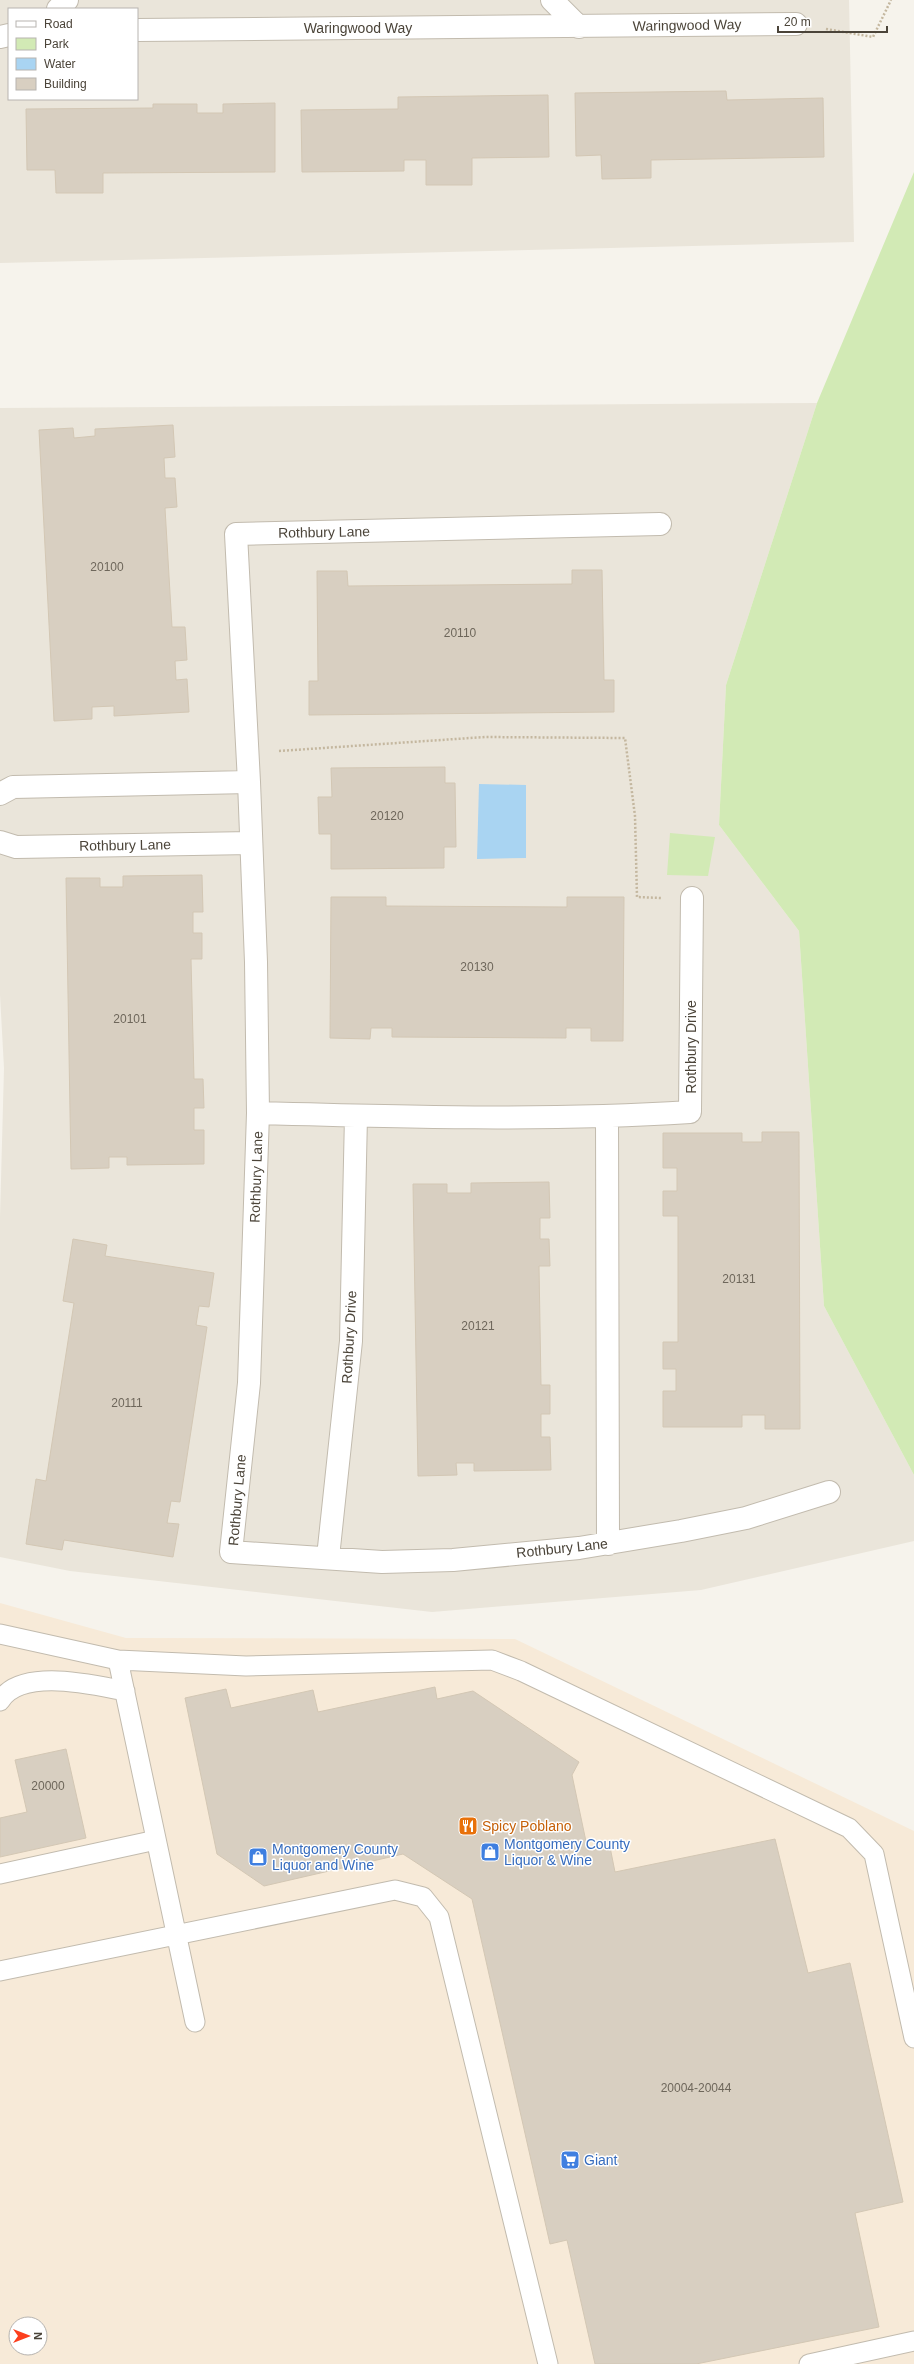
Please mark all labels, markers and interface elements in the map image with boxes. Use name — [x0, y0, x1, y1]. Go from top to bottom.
legend — [8, 8, 138, 100]
scale bar — [778, 8, 887, 34]
text: 20 m — [784, 15, 811, 29]
street label: Waringwood Way — [633, 16, 741, 34]
text: Road — [44, 17, 73, 31]
street label: Waringwood Way — [304, 20, 412, 36]
text: Park — [44, 37, 70, 51]
text: Water — [44, 57, 76, 71]
text: Building — [44, 77, 87, 91]
street label: Rothbury Lane — [278, 523, 370, 541]
house number: 20100 — [90, 560, 124, 574]
house number: 20110 — [444, 626, 477, 640]
house number: 20120 — [370, 809, 404, 823]
street label: Rothbury Lane — [79, 836, 171, 854]
house number: 20130 — [460, 960, 494, 974]
street label: Rothbury Drive — [683, 1000, 699, 1094]
house number: 20101 — [113, 1012, 147, 1026]
street label: Rothbury Lane — [246, 1131, 266, 1223]
house number: 20131 — [722, 1272, 756, 1286]
street label: Rothbury Drive — [339, 1290, 359, 1384]
house number: 20121 — [461, 1319, 495, 1333]
house number: 20111 — [111, 1396, 143, 1410]
street label: Rothbury Lane — [225, 1453, 249, 1546]
street label: Rothbury Lane — [515, 1535, 609, 1561]
house number: 20000 — [31, 1779, 65, 1793]
restaurant icon: Spicy Poblano — [457, 1815, 479, 1837]
place label: Spicy Poblano — [482, 1818, 572, 1834]
place label: Montgomery County Liquor & Wine — [504, 1836, 630, 1868]
place label: Montgomery County Liquor and Wine — [272, 1841, 398, 1873]
shop icon: Montgomery County Liquor & Wine — [479, 1841, 501, 1863]
shop icon: Montgomery County Liquor and Wine — [247, 1846, 269, 1868]
house number: 20004-20044 — [661, 2081, 732, 2095]
supermarket icon: Giant — [559, 2149, 581, 2171]
place label: Giant — [584, 2152, 618, 2168]
north arrow — [8, 2316, 48, 2356]
text: N — [32, 2332, 44, 2340]

